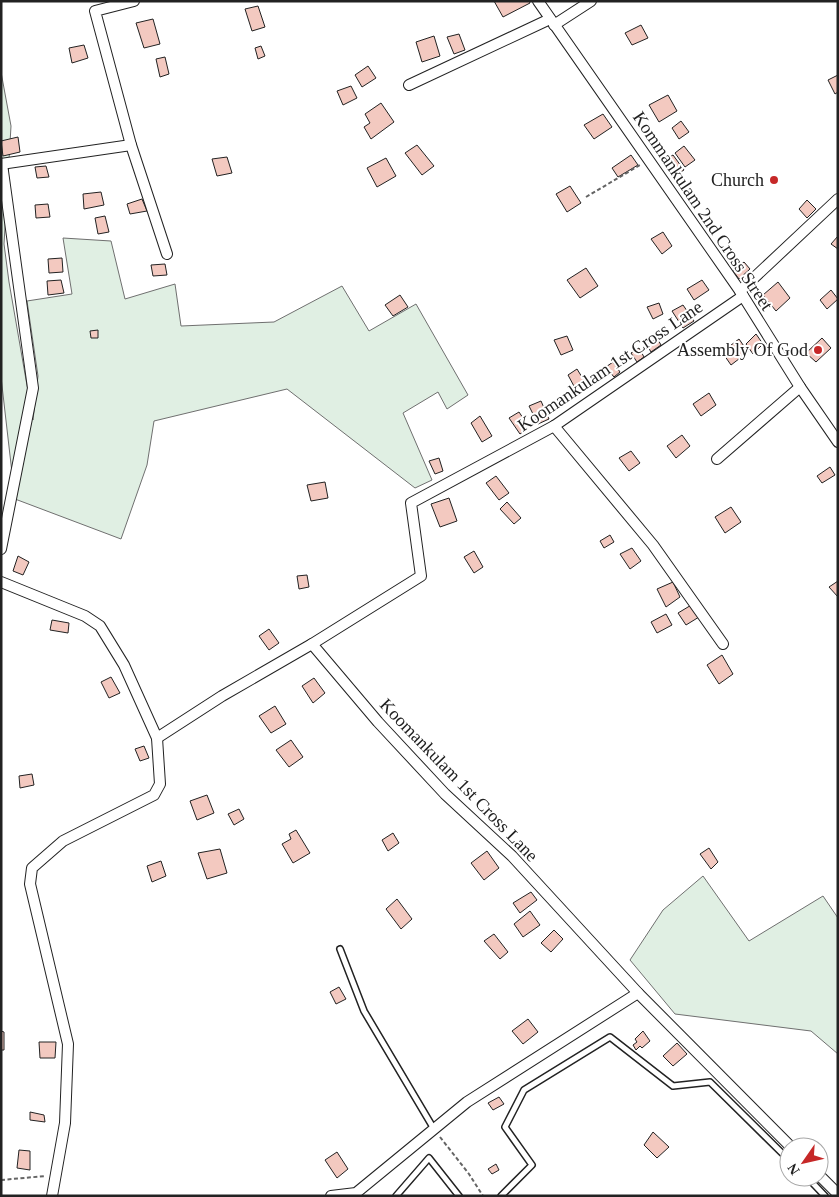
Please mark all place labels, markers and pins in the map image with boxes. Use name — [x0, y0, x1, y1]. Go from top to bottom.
place label: Church — [711, 170, 764, 190]
marker: Church — [768, 174, 780, 186]
place label: Assembly Of God — [677, 340, 808, 360]
marker: Assembly Of God — [812, 344, 824, 356]

